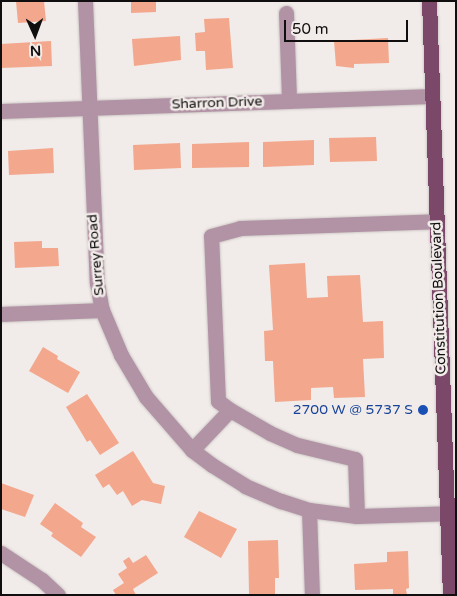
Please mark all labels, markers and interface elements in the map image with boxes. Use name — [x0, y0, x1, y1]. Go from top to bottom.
north arrow — [10, 10, 60, 60]
scale bar — [287, 10, 411, 42]
text: 50 m — [292, 20, 329, 38]
text: N — [30, 42, 41, 59]
street label: Sharron Drive — [171, 93, 263, 113]
street label: Surrey Road — [84, 214, 108, 296]
street label: Constitution Boulevard — [428, 221, 450, 375]
place label: 2700 W @ 5737 S — [293, 402, 413, 418]
marker: 2700 W @ 5737 S — [417, 404, 429, 416]

